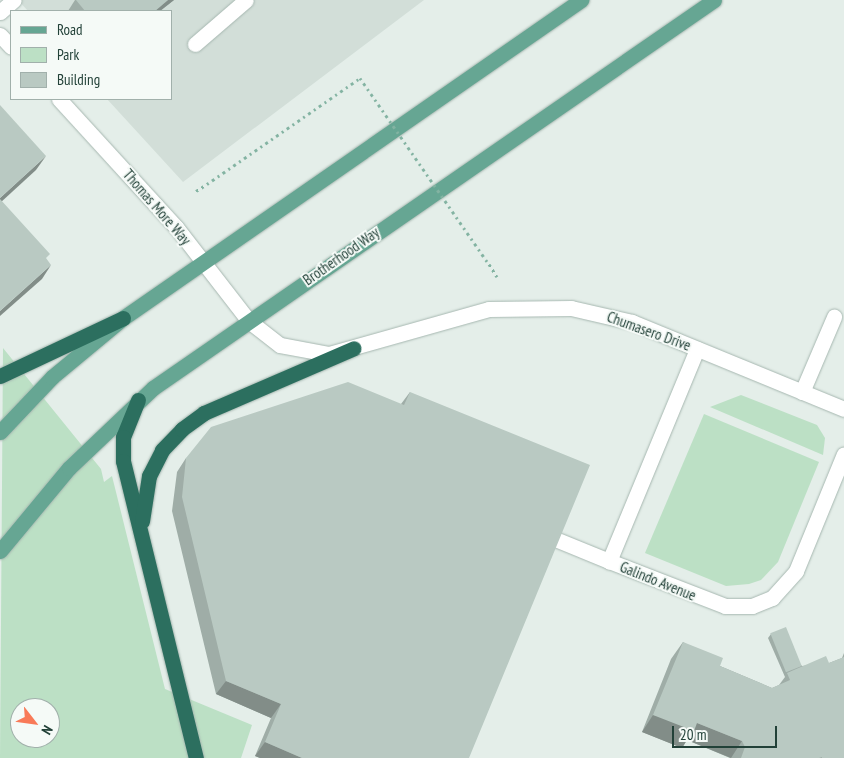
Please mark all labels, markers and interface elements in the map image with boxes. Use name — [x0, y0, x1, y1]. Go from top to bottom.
legend — [10, 10, 172, 100]
text: Road — [57, 20, 83, 39]
text: Park — [57, 45, 79, 64]
text: Building — [57, 70, 100, 89]
street label: Thomas More Way — [119, 165, 195, 249]
street label: Brotherhood Way — [299, 223, 383, 289]
street label: Chumasero Drive — [605, 307, 693, 355]
street label: Galindo Avenue — [617, 558, 699, 604]
north arrow — [10, 698, 60, 748]
scale bar — [674, 716, 779, 748]
text: N — [37, 722, 57, 738]
text: 20 m — [680, 725, 706, 744]

